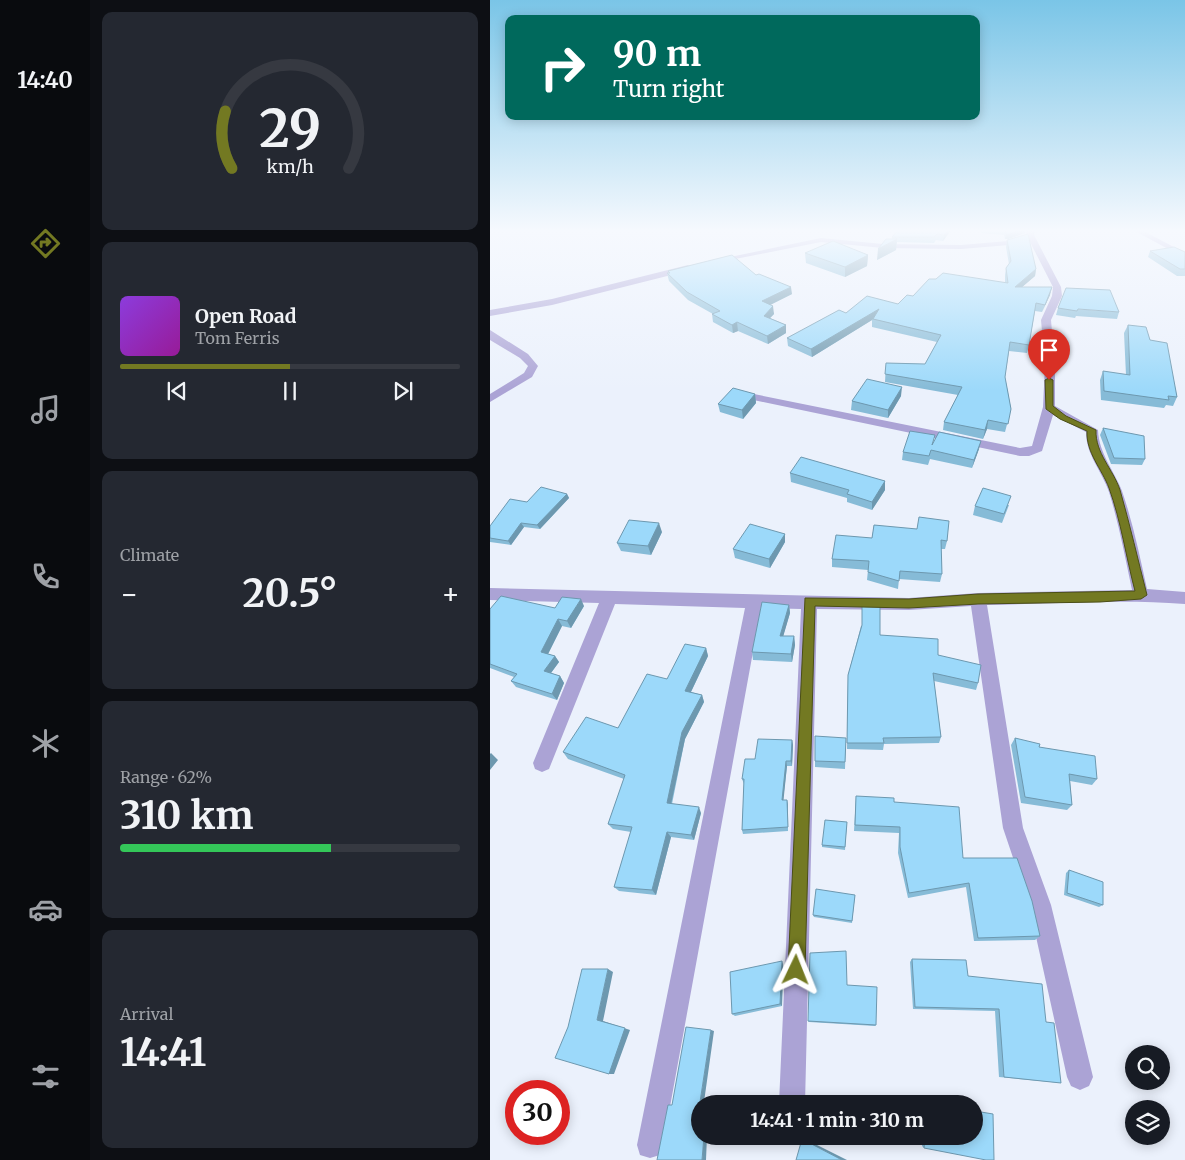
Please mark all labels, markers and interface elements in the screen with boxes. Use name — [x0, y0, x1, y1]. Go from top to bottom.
text: 90 m — [613, 32, 701, 76]
icon: right — [530, 35, 595, 100]
text: 14:40 — [17, 66, 73, 94]
text: Turn right — [613, 75, 724, 103]
text: 29 — [259, 96, 321, 161]
text: km/h — [266, 155, 314, 178]
icon: directions — [28, 226, 63, 261]
text: Open Road — [195, 304, 297, 328]
text: Tom Ferris — [195, 328, 280, 348]
pin — [1028, 329, 1070, 380]
icon: arrive — [1035, 336, 1063, 364]
icon: previous — [163, 377, 191, 405]
icon: pause — [276, 377, 304, 405]
icon: next — [389, 377, 417, 405]
icon: music — [28, 392, 63, 427]
text: Climate — [120, 545, 179, 565]
icon: phone — [28, 559, 63, 594]
text: 20.5° — [243, 570, 337, 617]
text: − — [120, 576, 139, 612]
text: + — [441, 576, 460, 612]
icon: climate — [28, 726, 63, 761]
text: Range · 62% — [120, 767, 212, 787]
text: 310 km — [120, 792, 253, 839]
icon: car — [28, 892, 63, 927]
position arrow — [769, 943, 821, 995]
text: Arrival — [120, 1004, 173, 1024]
text: 14:41 — [120, 1029, 206, 1076]
map controls — [1125, 1045, 1170, 1145]
button: search — [1125, 1045, 1170, 1090]
icon: filters — [28, 1059, 63, 1094]
speed limit sign: 30 — [505, 1080, 570, 1145]
button: layers — [1125, 1100, 1170, 1145]
text: 14:41 · 1 min · 310 m — [750, 1108, 924, 1132]

